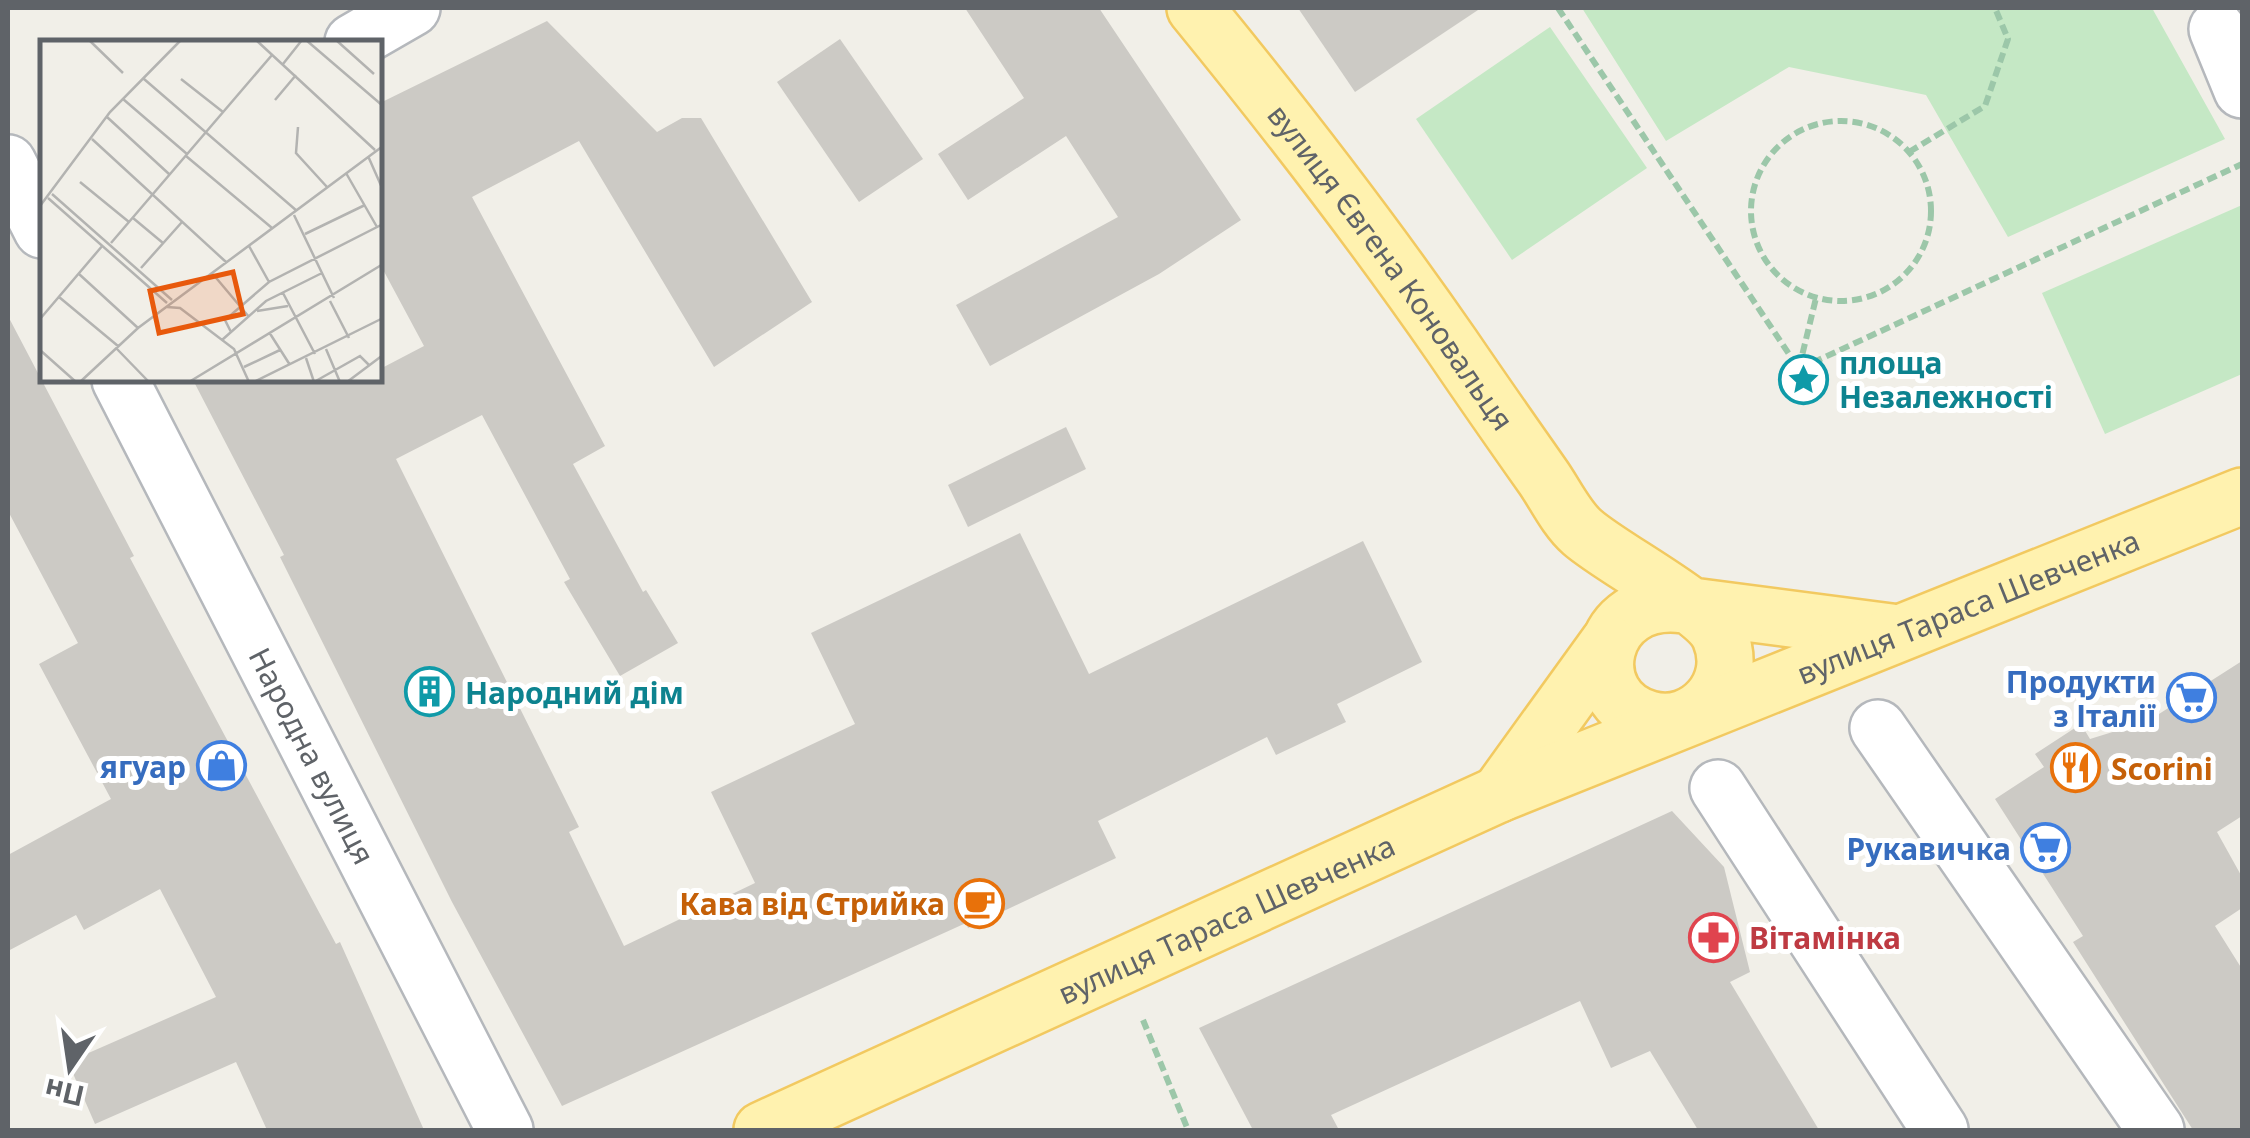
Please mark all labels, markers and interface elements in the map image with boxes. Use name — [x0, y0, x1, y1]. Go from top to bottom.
inset map — [40, 40, 382, 382]
street label: вулиця Євгена Коновальця — [1259, 95, 1524, 438]
place label: площа Незалежності — [1839, 342, 2053, 417]
place icon: площа Незалежності — [1778, 353, 1830, 405]
street label: вулиця Тараса Шевченка — [1790, 519, 2145, 693]
street label: Народна вулиця — [240, 640, 385, 871]
place label: Продукти з Італії — [2006, 661, 2156, 736]
building icon: Народний дім — [404, 666, 456, 718]
place label: Народний дім — [465, 672, 684, 713]
supermarket icon: Продукти з Італії — [2165, 672, 2217, 724]
shop icon: ягуар — [195, 740, 247, 792]
restaurant icon: Scorini — [2050, 742, 2102, 794]
place label: ягуар — [100, 746, 186, 787]
place label: Scorini — [2111, 748, 2213, 789]
supermarket icon: Рукавичка — [2020, 822, 2072, 874]
street label: вулиця Тараса Шевченка — [1051, 824, 1401, 1013]
place label: Рукавичка — [1846, 828, 2011, 869]
cafe icon: Кава від Стрийка — [954, 877, 1006, 929]
place label: Кава від Стрийка — [679, 883, 945, 924]
pharmacy icon: Вітамінка — [1688, 911, 1740, 963]
place label: Вітамінка — [1749, 917, 1901, 958]
north arrow — [20, 1018, 120, 1118]
text: Пн — [41, 1070, 88, 1116]

